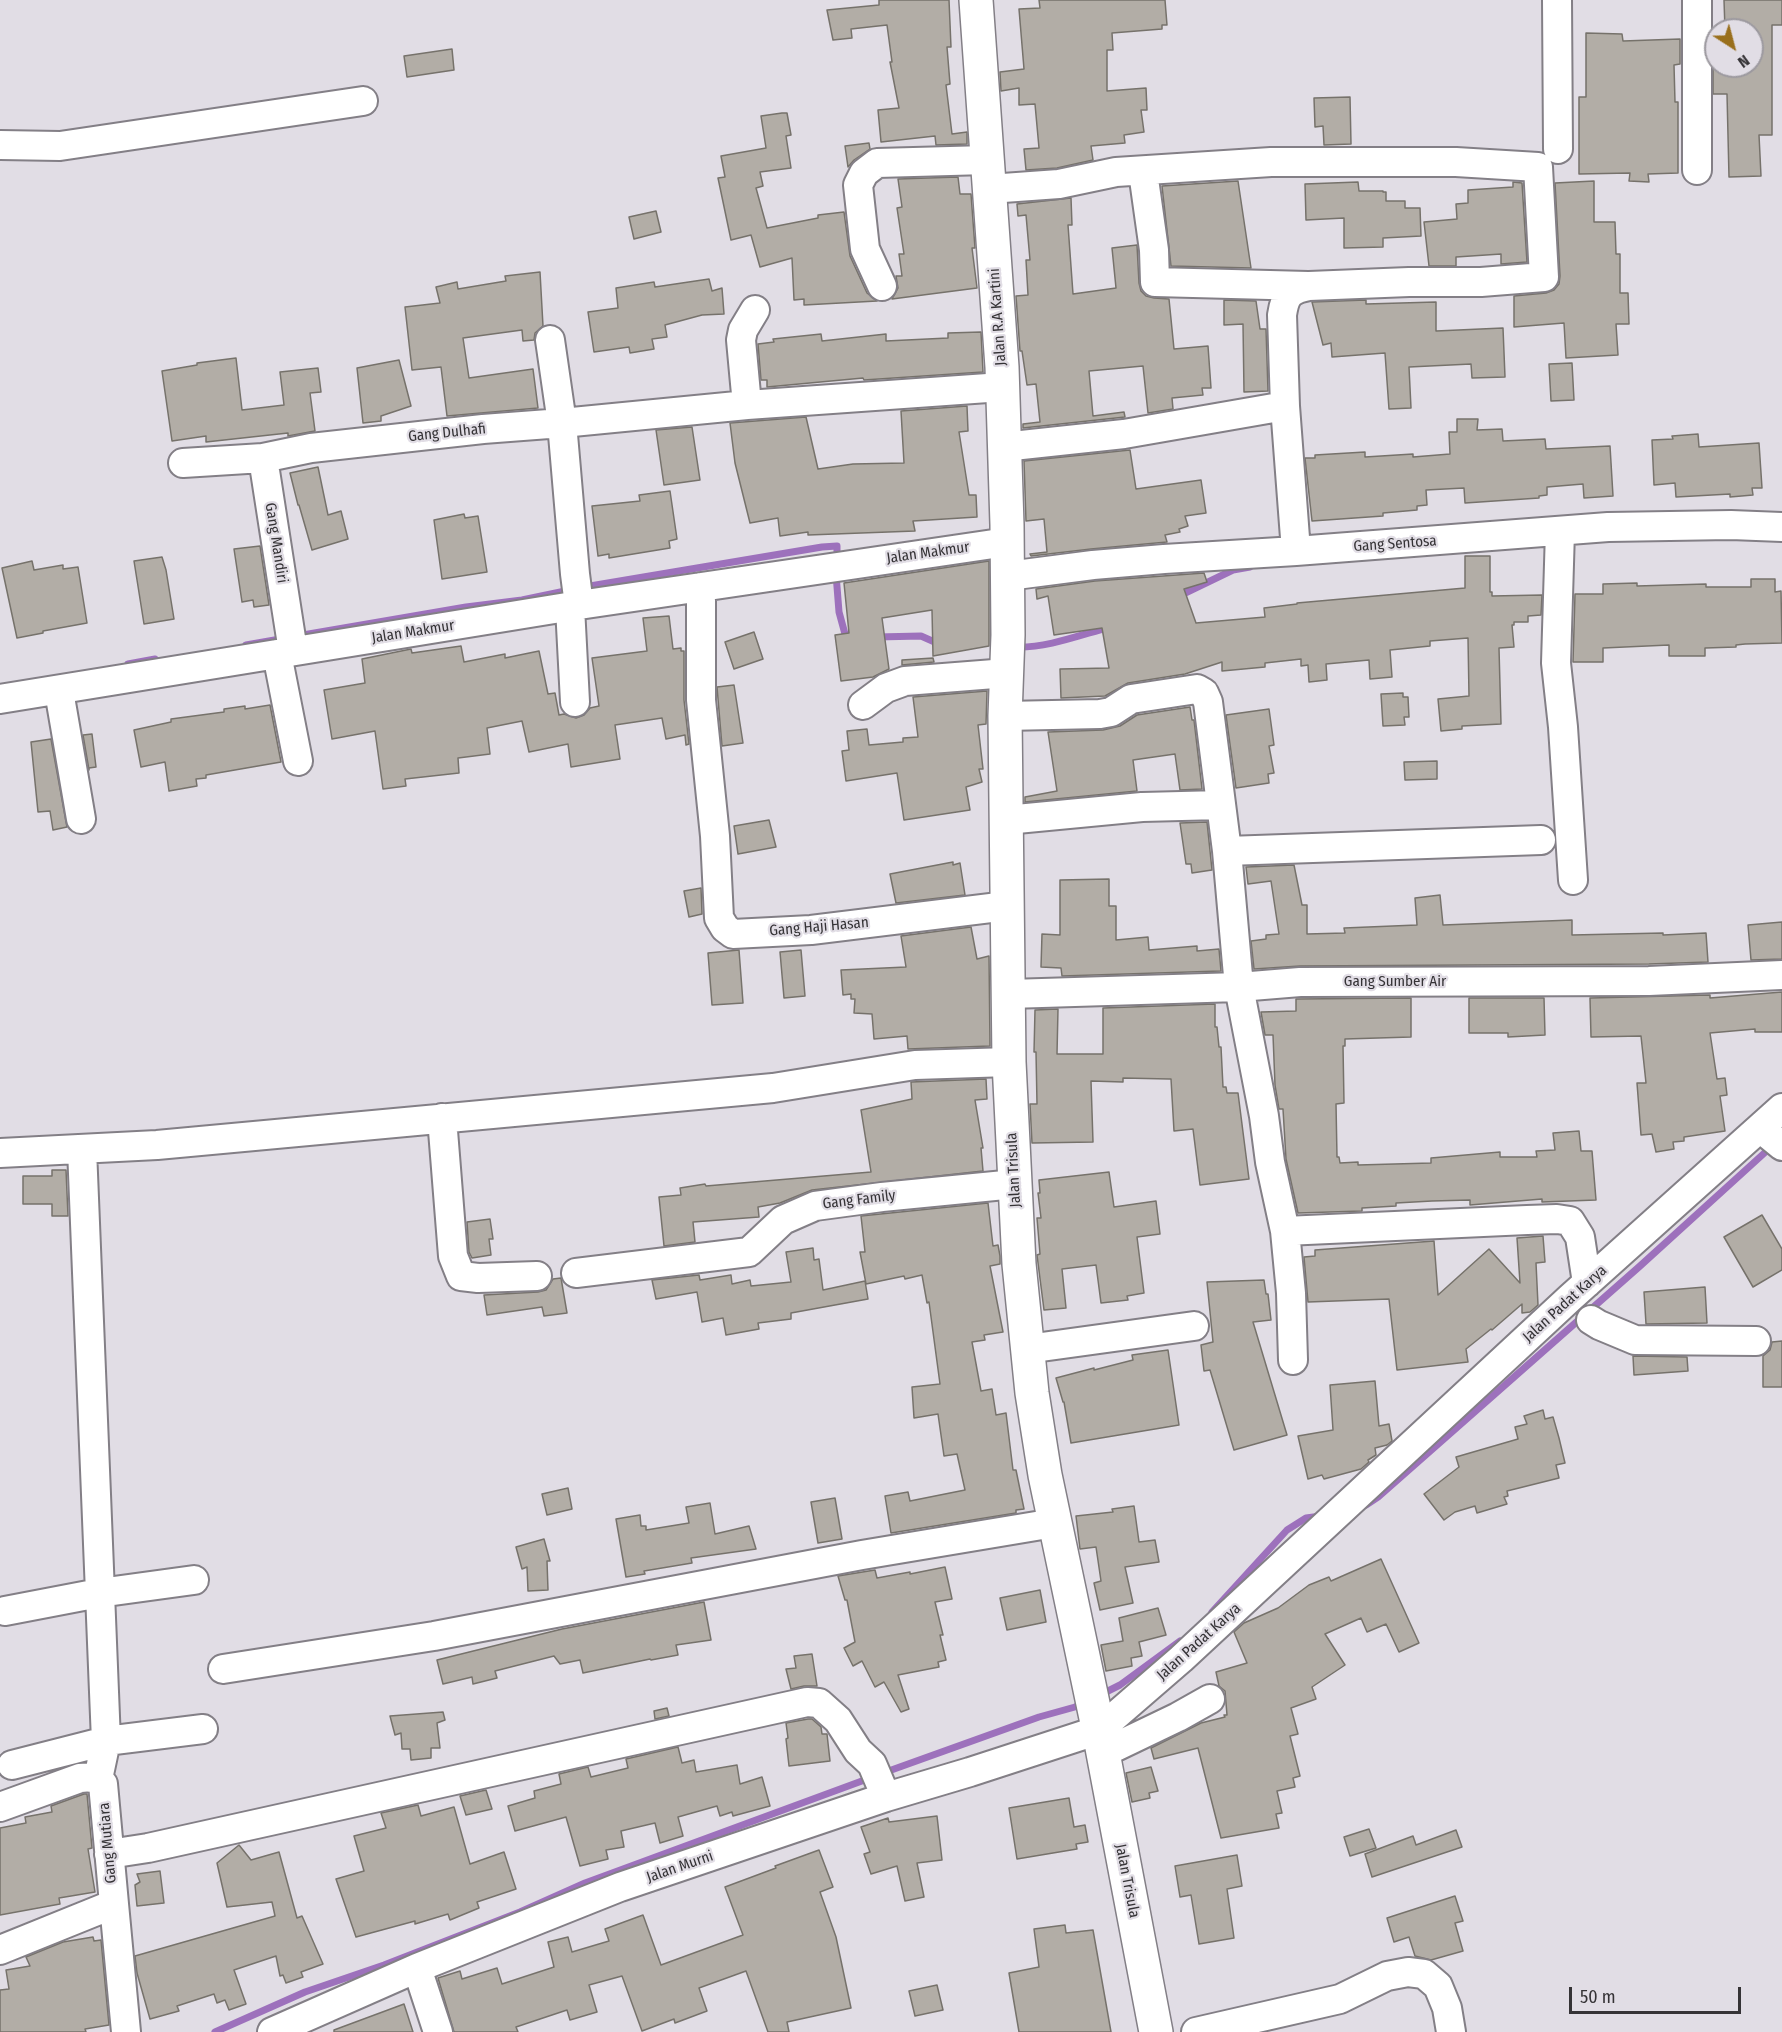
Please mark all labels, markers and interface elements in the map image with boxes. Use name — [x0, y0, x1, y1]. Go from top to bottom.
north arrow — [1704, 18, 1764, 78]
text: N — [1734, 51, 1753, 72]
street label: Jalan R.A Kartini — [986, 268, 1010, 366]
street label: Gang Dulhafi — [407, 420, 487, 446]
street label: Gang Mandiri — [261, 502, 291, 584]
street label: Gang Sentosa — [1353, 532, 1437, 556]
street label: Jalan Makmur — [885, 538, 971, 568]
street label: Jalan Makmur — [370, 617, 456, 647]
street label: Gang Haji Hasan — [769, 914, 869, 940]
street label: Gang Sumber Air — [1344, 973, 1446, 991]
street label: Jalan Trisula — [1003, 1132, 1025, 1208]
street label: Gang Family — [822, 1187, 896, 1213]
street label: Jalan Padat Karya — [1519, 1262, 1611, 1346]
street label: Jalan Padat Karya — [1153, 1600, 1245, 1684]
street label: Gang Mutiara — [96, 1802, 120, 1884]
street label: Jalan Trisula — [1111, 1842, 1143, 1920]
street label: Jalan Murni — [644, 1847, 716, 1887]
scale bar — [1572, 1975, 1744, 2013]
text: 50 m — [1580, 1986, 1616, 2008]

